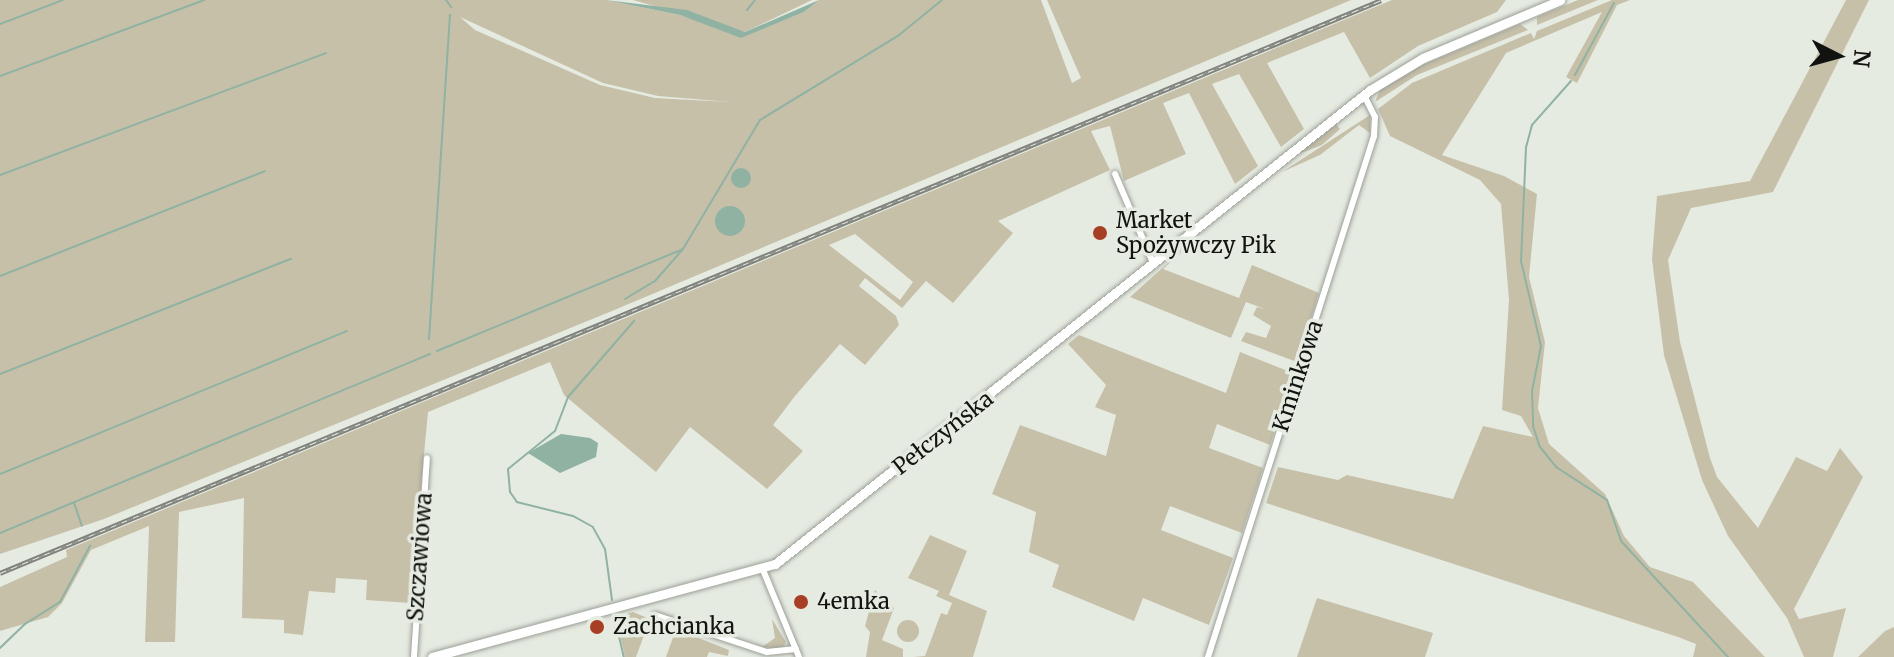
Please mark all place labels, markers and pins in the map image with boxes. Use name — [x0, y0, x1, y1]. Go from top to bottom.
place label: Market Spożywczy Pik — [1116, 207, 1276, 258]
marker: Market Spożywczy Pik — [1091, 224, 1109, 242]
place label: 4emka — [817, 589, 890, 615]
marker: 4emka — [792, 593, 810, 611]
place label: Zachcianka — [613, 614, 735, 640]
marker: Zachcianka — [588, 618, 606, 636]

